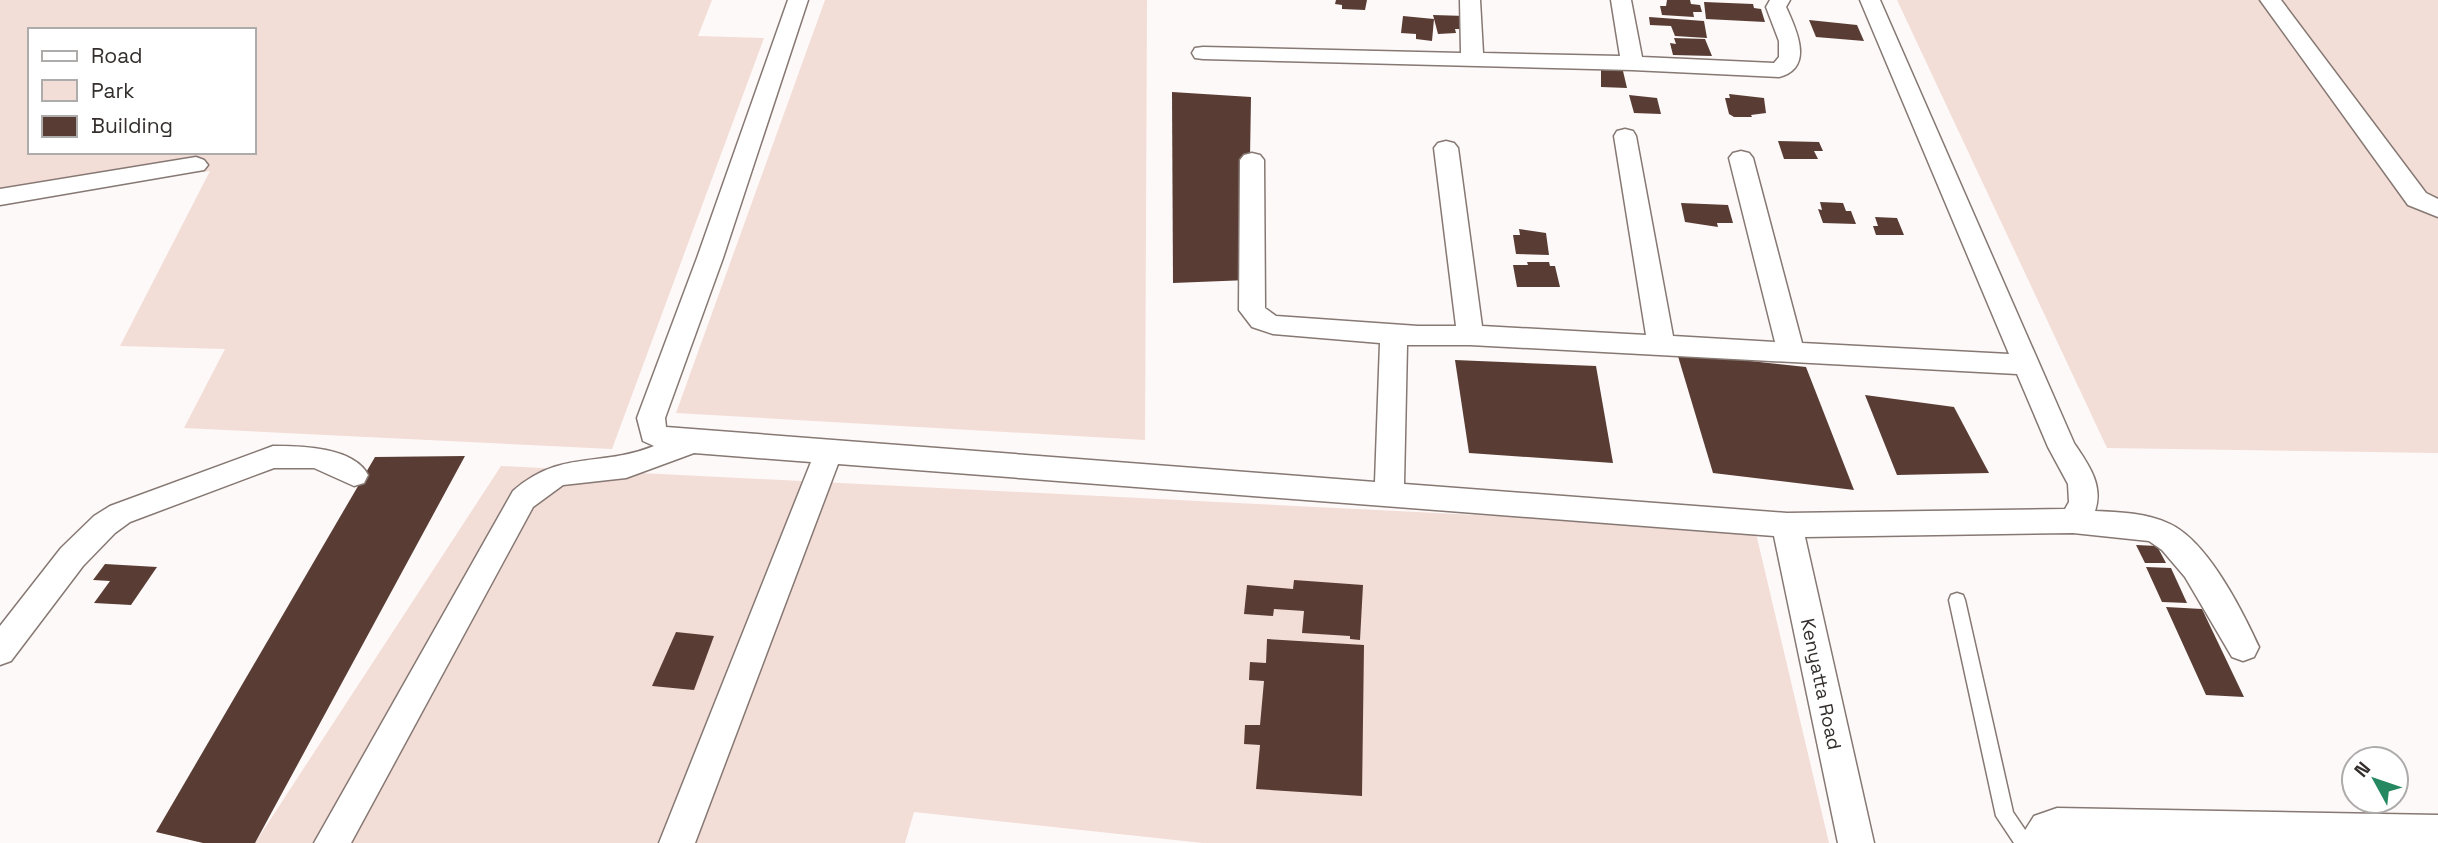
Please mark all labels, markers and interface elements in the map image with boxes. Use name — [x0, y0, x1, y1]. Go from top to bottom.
legend — [28, 28, 256, 154]
text: Road — [91, 42, 143, 69]
text: Park — [91, 77, 135, 104]
text: Building — [91, 112, 173, 139]
street label: Kenyatta Road — [1795, 616, 1847, 752]
north arrow — [2340, 745, 2410, 815]
text: N — [2349, 756, 2376, 782]

